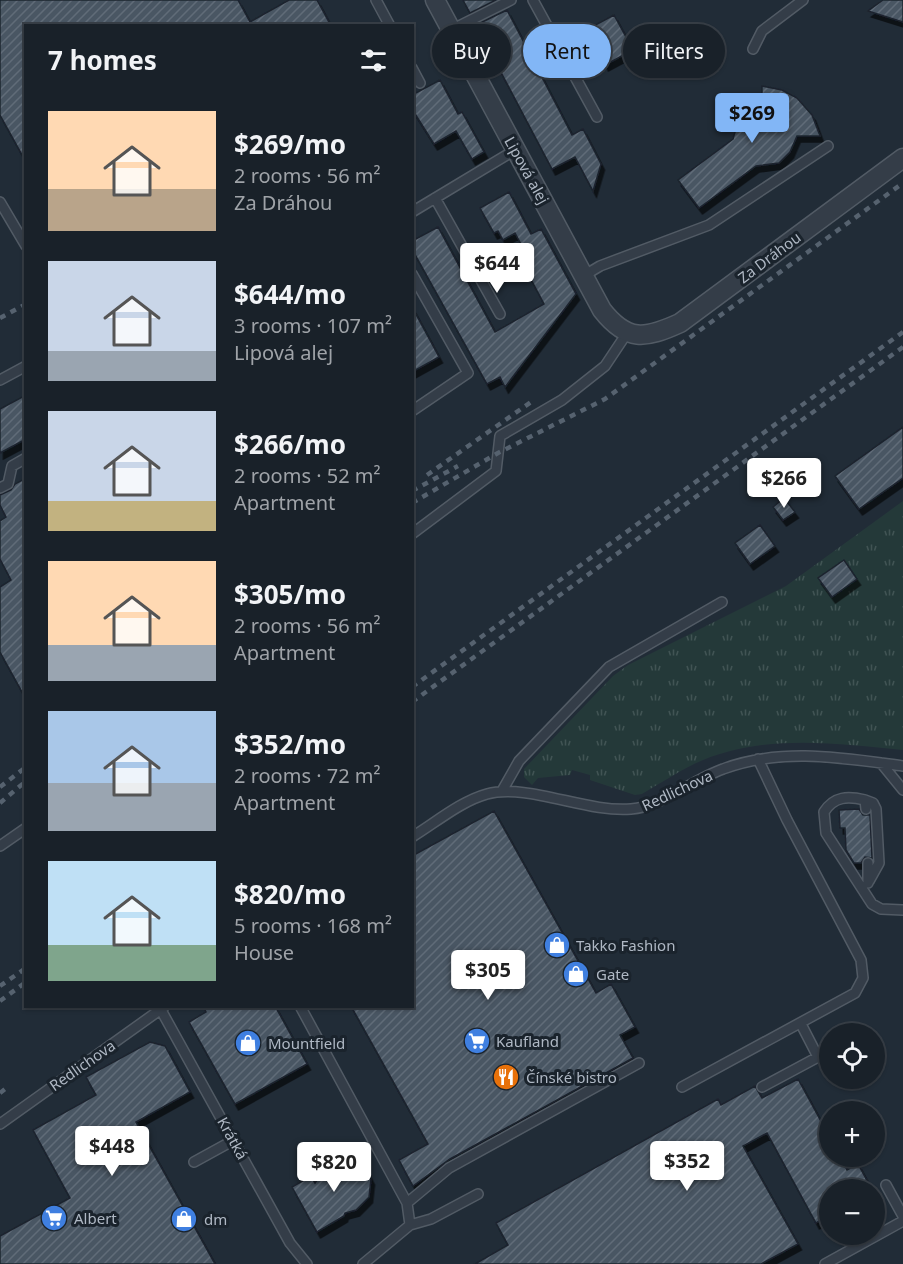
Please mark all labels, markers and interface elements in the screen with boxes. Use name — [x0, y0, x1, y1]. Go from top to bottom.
chip: Buy — [432, 24, 511, 78]
chip: Rent — [523, 24, 611, 78]
chip: Filters — [623, 24, 725, 78]
text: 7 homes — [48, 42, 157, 78]
icon: filters — [357, 44, 390, 77]
pin: $269 — [716, 93, 788, 144]
text: $269 — [729, 99, 775, 126]
text: $269/mo — [234, 126, 346, 162]
street label: Lipová alej — [500, 133, 554, 207]
icon: home — [96, 135, 168, 207]
text: 2 rooms · 56 m² — [234, 162, 381, 189]
text: Za Dráhou — [234, 189, 332, 216]
street label: Za Dráhou — [734, 227, 804, 287]
pin: $644 — [461, 243, 533, 294]
text: $644 — [474, 249, 520, 276]
text: $644/mo — [234, 276, 346, 312]
icon: home — [96, 285, 168, 357]
text: 3 rooms · 107 m² — [234, 312, 392, 339]
text: Lipová alej — [234, 339, 333, 366]
text: $266/mo — [234, 426, 346, 462]
icon: home — [96, 435, 168, 507]
pin: $266 — [748, 458, 820, 509]
text: 2 rooms · 52 m² — [234, 462, 381, 489]
text: $266 — [761, 464, 807, 491]
text: Apartment — [234, 489, 335, 516]
text: $305/mo — [234, 576, 346, 612]
icon: home — [96, 585, 168, 657]
text: 2 rooms · 56 m² — [234, 612, 381, 639]
text: Apartment — [234, 639, 335, 666]
text: $352/mo — [234, 726, 346, 762]
icon: home — [96, 735, 168, 807]
text: 2 rooms · 72 m² — [234, 762, 381, 789]
street label: Redlichova — [638, 765, 716, 815]
text: Apartment — [234, 789, 335, 816]
text: $820/mo — [234, 876, 346, 912]
icon: home — [96, 885, 168, 957]
text: 5 rooms · 168 m² — [234, 912, 392, 939]
shop icon: Takko Fashion — [542, 930, 572, 960]
place label: Takko Fashion — [576, 935, 675, 955]
text: House — [234, 939, 294, 966]
pin: $305 — [452, 950, 524, 1001]
text: $305 — [465, 956, 511, 983]
shop icon: Gate — [561, 959, 591, 989]
place label: Gate — [596, 964, 629, 984]
map controls — [819, 1023, 885, 1245]
button: locate — [819, 1023, 885, 1089]
supermarket icon: Kaufland — [462, 1026, 492, 1056]
shop icon: Mountfield — [233, 1028, 263, 1058]
place label: Kaufland — [496, 1031, 559, 1051]
place label: Mountfield — [268, 1033, 345, 1053]
street label: Redlichova — [45, 1035, 119, 1095]
restaurant icon: Čínské bistro — [491, 1062, 521, 1092]
place label: Čínské bistro — [526, 1067, 617, 1087]
button: + — [819, 1101, 885, 1167]
street label: Krátká — [213, 1113, 253, 1163]
pin: $448 — [76, 1126, 148, 1177]
text: $448 — [89, 1132, 135, 1159]
pin: $352 — [651, 1141, 723, 1192]
pin: $820 — [298, 1142, 370, 1193]
text: $352 — [664, 1147, 710, 1174]
text: $820 — [311, 1148, 357, 1175]
button: − — [819, 1179, 885, 1245]
supermarket icon: Albert — [39, 1203, 69, 1233]
shop icon: dm — [169, 1204, 199, 1234]
place label: Albert — [74, 1208, 117, 1228]
place label: dm — [204, 1209, 227, 1229]

